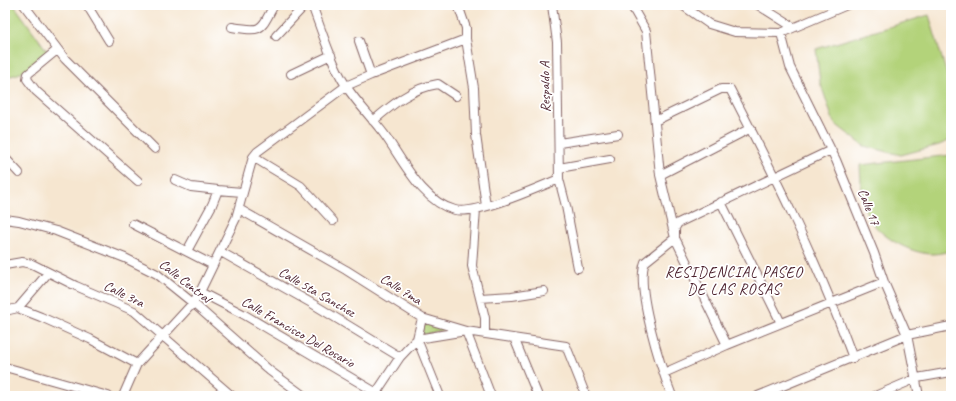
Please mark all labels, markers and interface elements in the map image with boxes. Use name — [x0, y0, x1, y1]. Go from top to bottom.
street label: Respaldo A — [536, 60, 554, 113]
street label: Calle 17 — [854, 186, 884, 228]
street label: Calle Central — [156, 255, 216, 308]
street label: Calle 5ta Sanchez — [276, 263, 360, 321]
district label: RESIDENCIAL PASEO DE LAS ROSAS — [665, 263, 804, 299]
street label: Calle 7ma — [377, 270, 426, 309]
street label: Calle 3ra — [101, 277, 148, 311]
street label: Calle Francisco Del Rosario — [238, 293, 358, 372]

